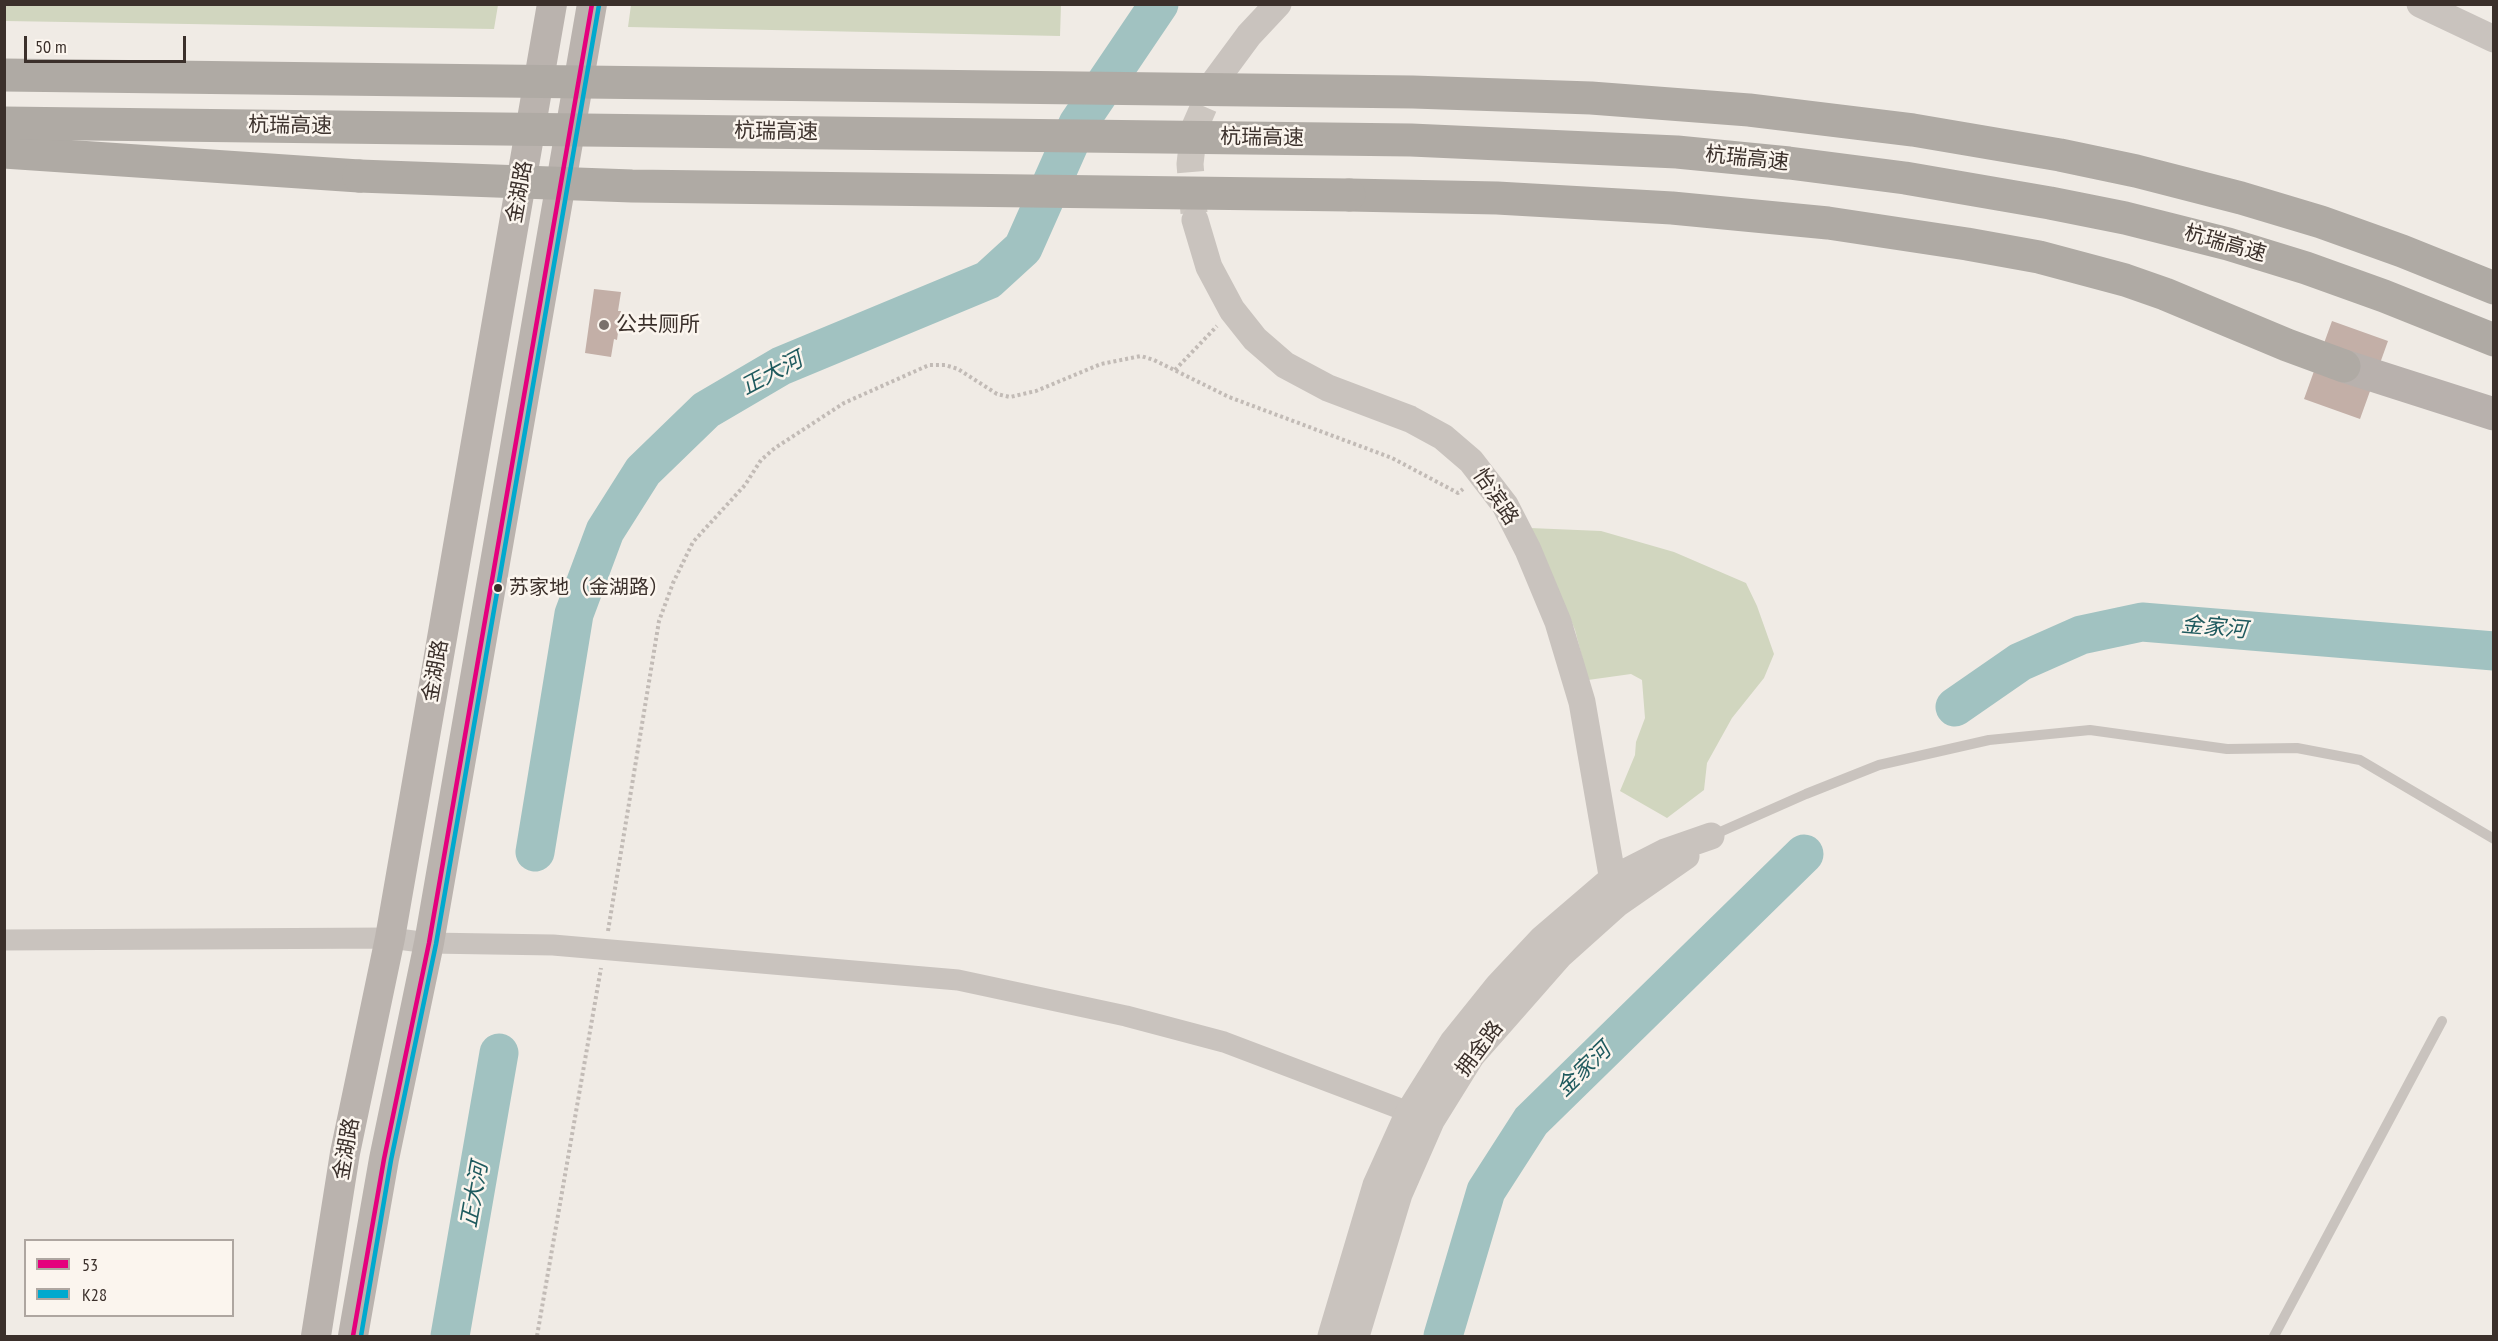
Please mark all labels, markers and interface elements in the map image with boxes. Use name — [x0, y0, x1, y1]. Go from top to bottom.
scale bar — [27, 24, 189, 62]
text: 50 m — [35, 35, 67, 58]
street label: 杭瑞高速 — [248, 113, 332, 139]
street label: 杭瑞高速 — [734, 119, 818, 145]
street label: 杭瑞高速 — [1220, 125, 1304, 151]
street label: 杭瑞高速 — [1704, 142, 1790, 176]
street label: 金湖路 — [502, 159, 538, 225]
street label: 杭瑞高速 — [2181, 220, 2269, 268]
place label: 公共厕所 — [616, 312, 700, 338]
marker: 公共厕所 — [597, 318, 611, 332]
water label: 正大河 — [737, 347, 807, 401]
street label: 怡滨路 — [1467, 464, 1523, 530]
place label: 苏家地（金湖路） — [509, 576, 669, 600]
marker: 苏家地（金湖路） — [492, 582, 504, 594]
water label: 金家河 — [2180, 612, 2248, 644]
street label: 金湖路 — [418, 638, 454, 704]
street label: 拥金路 — [1451, 1016, 1509, 1082]
water label: 金家河 — [1551, 1038, 1617, 1102]
street label: 金湖路 — [329, 1116, 365, 1182]
water label: 正大河 — [456, 1160, 494, 1230]
legend — [24, 1239, 234, 1317]
text: 53 — [82, 1253, 98, 1276]
text: K28 — [82, 1283, 107, 1306]

